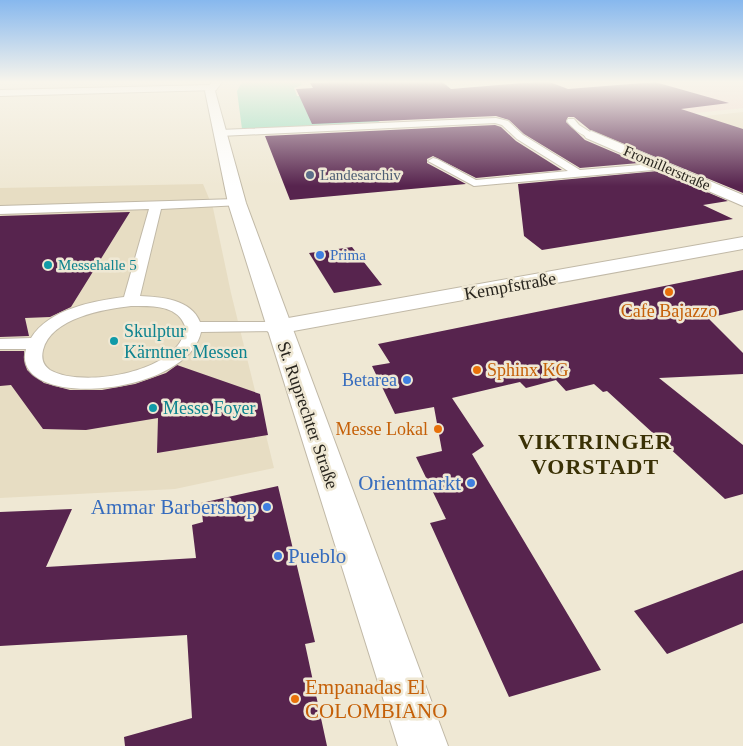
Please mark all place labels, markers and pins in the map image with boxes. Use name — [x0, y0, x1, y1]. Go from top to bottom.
place label: Landesarchiv — [320, 167, 401, 183]
marker: Landesarchiv — [304, 169, 316, 181]
place label: Prima — [330, 247, 366, 263]
marker: Prima — [314, 249, 326, 261]
place label: Messehalle 5 — [58, 257, 137, 273]
marker: Messehalle 5 — [42, 259, 54, 271]
marker: Cafe Bajazzo — [663, 286, 675, 298]
place label: Cafe Bajazzo — [621, 301, 717, 321]
place label: Skulptur Kärntner Messen — [124, 321, 247, 362]
marker: Skulptur Kärntner Messen — [108, 335, 120, 347]
place label: Sphinx KG — [487, 360, 569, 380]
marker: Sphinx KG — [471, 364, 483, 376]
place label: Betarea — [342, 370, 397, 390]
marker: Betarea — [401, 374, 413, 386]
place label: Messe Foyer — [163, 398, 256, 418]
marker: Messe Foyer — [147, 402, 159, 414]
place label: Messe Lokal — [336, 419, 428, 439]
marker: Messe Lokal — [432, 423, 444, 435]
place label: Orientmarkt — [358, 471, 461, 495]
marker: Orientmarkt — [465, 477, 477, 489]
place label: Ammar Barbershop — [91, 495, 257, 519]
marker: Ammar Barbershop — [261, 501, 273, 513]
place label: Pueblo — [288, 544, 346, 568]
marker: Pueblo — [272, 550, 284, 562]
place label: Empanadas El COLOMBIANO — [305, 675, 447, 723]
marker: Empanadas El COLOMBIANO — [289, 693, 301, 705]

